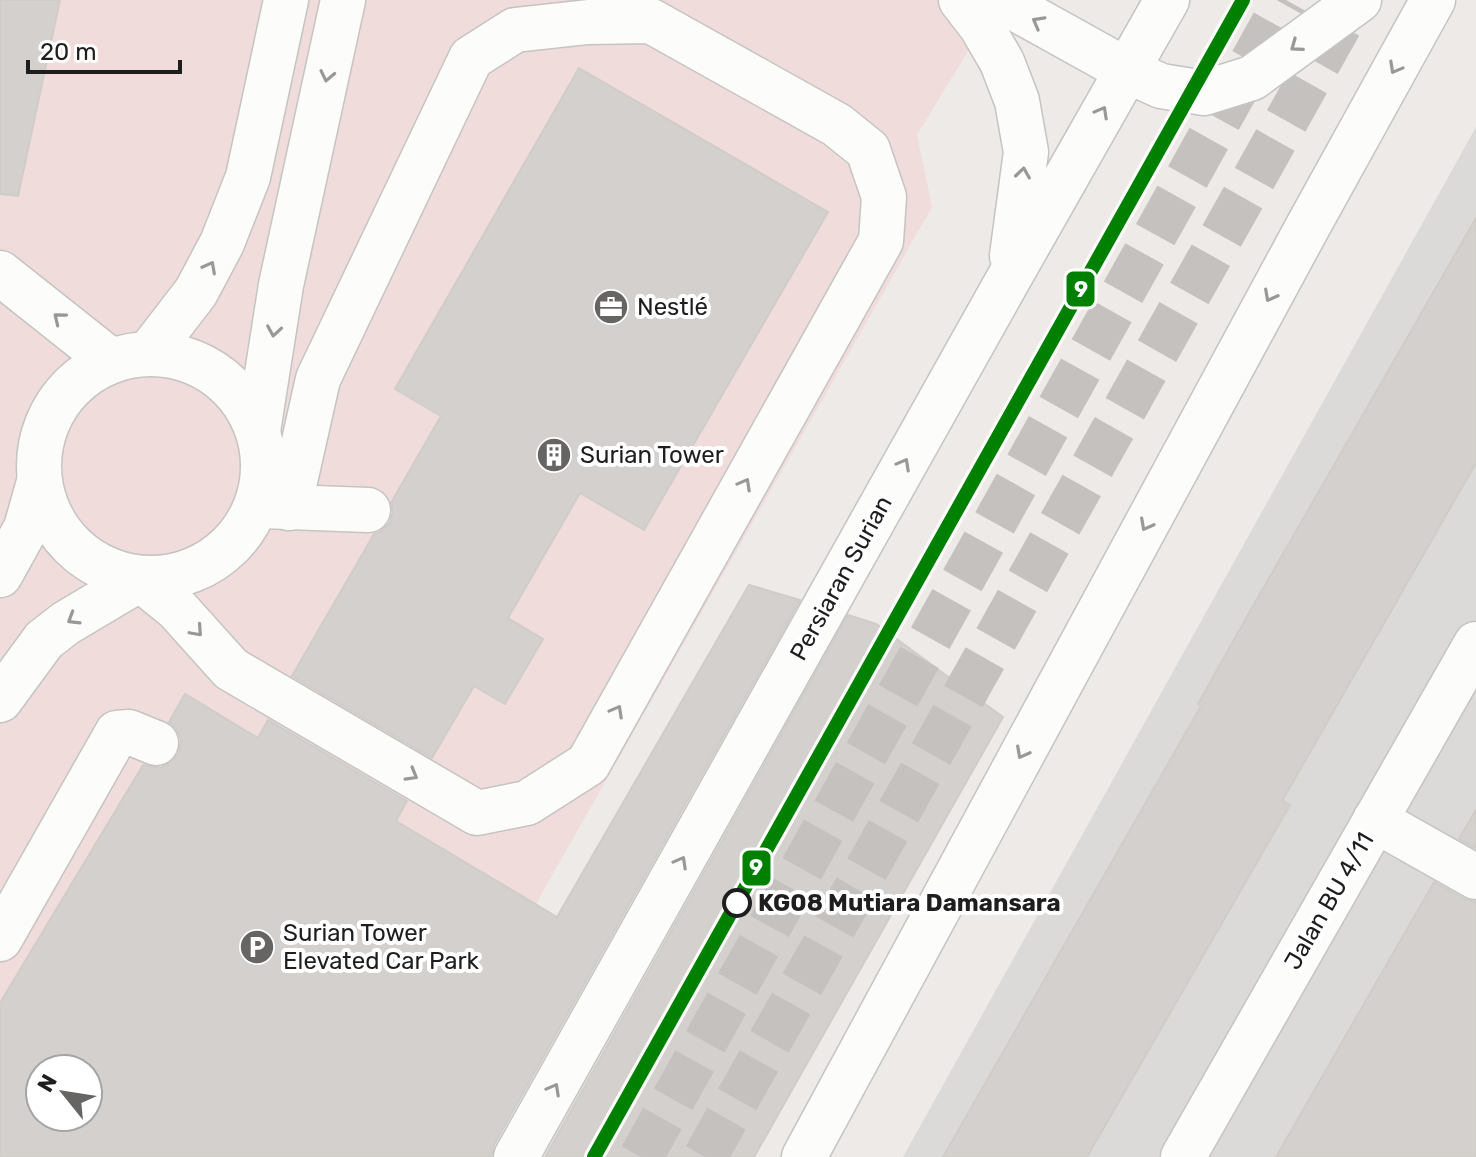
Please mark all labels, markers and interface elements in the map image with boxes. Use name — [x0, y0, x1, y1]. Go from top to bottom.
one-way arrow — [1032, 16, 1046, 31]
scale bar — [28, 24, 180, 74]
one-way arrow — [1290, 36, 1304, 51]
text: 20 m — [40, 38, 97, 66]
one-way arrow — [1389, 60, 1405, 74]
one-way arrow — [319, 69, 336, 83]
one-way arrow — [1092, 107, 1108, 121]
one-way arrow — [1014, 166, 1031, 180]
one-way arrow — [200, 260, 215, 275]
line badge: 9 — [1065, 270, 1096, 308]
text: 9 — [1074, 276, 1088, 303]
office icon: Nestlé — [592, 288, 630, 326]
one-way arrow — [1264, 288, 1280, 302]
place label: Nestlé — [637, 293, 708, 321]
one-way arrow — [53, 314, 68, 328]
one-way arrow — [266, 324, 283, 338]
building icon: Surian Tower — [535, 436, 573, 474]
place label: Surian Tower — [580, 441, 724, 469]
one-way arrow — [894, 459, 910, 473]
one-way arrow — [735, 478, 750, 492]
street label: Persiaran Surian — [784, 491, 898, 665]
one-way arrow — [1140, 516, 1156, 531]
one-way arrow — [67, 609, 81, 624]
one-way arrow — [187, 622, 202, 637]
one-way arrow — [608, 705, 623, 719]
one-way arrow — [1017, 745, 1032, 760]
one-way arrow — [403, 765, 417, 781]
street label: Jalan BU 4/11 — [1279, 828, 1379, 974]
line badge: 9 — [741, 849, 772, 887]
text: 9 — [749, 854, 763, 881]
one-way arrow — [671, 856, 687, 871]
marker: KG08 Mutiara Damansara — [723, 889, 751, 917]
place label: KG08 Mutiara Damansara — [758, 889, 1061, 917]
place label: Surian Tower Elevated Car Park — [283, 919, 480, 975]
parking icon: Surian Tower Elevated Car Park — [238, 928, 276, 966]
north arrow — [24, 1053, 104, 1133]
text: N — [31, 1070, 63, 1097]
one-way arrow — [544, 1083, 560, 1098]

